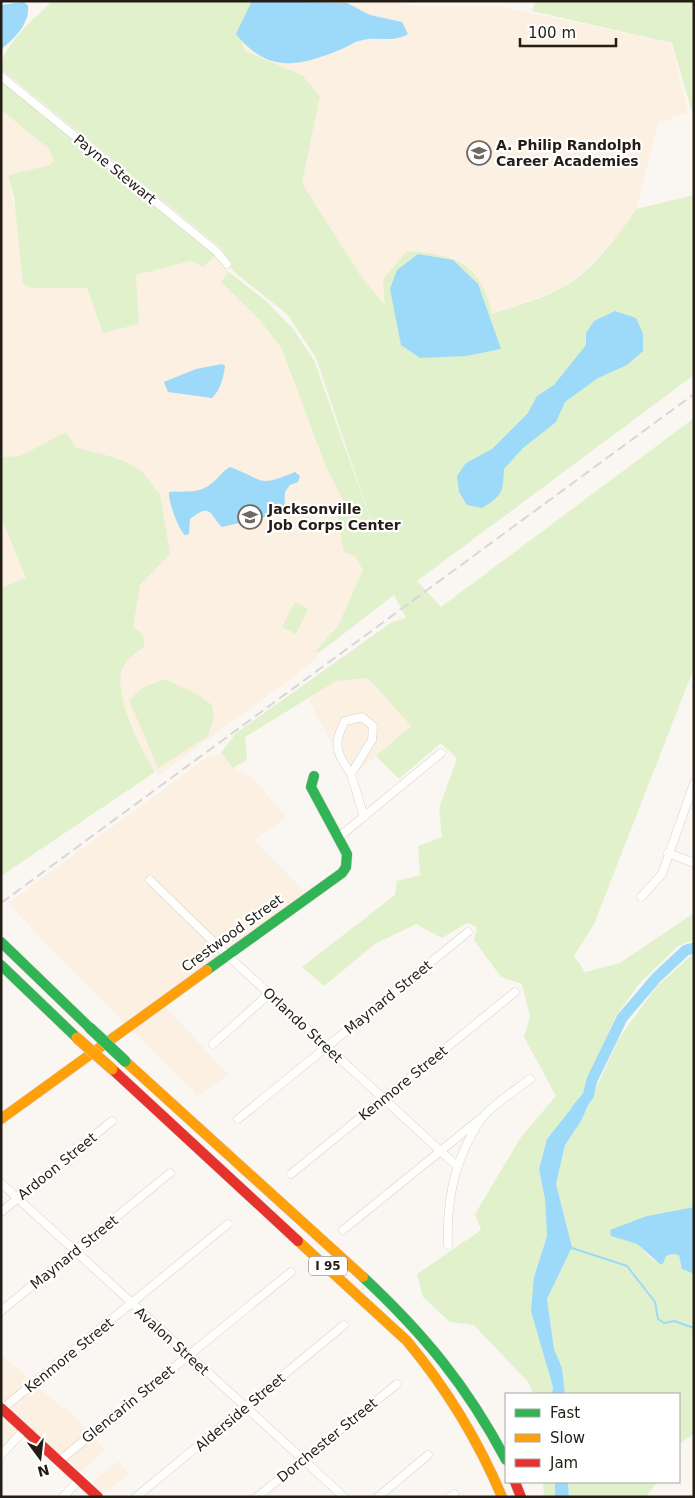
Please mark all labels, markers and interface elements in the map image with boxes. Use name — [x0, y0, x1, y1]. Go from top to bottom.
scale bar — [520, 15, 616, 47]
text: 100 m — [528, 24, 576, 42]
street label: Payne Stewart — [71, 131, 160, 207]
place label: A. Philip Randolph Career Academies — [496, 137, 641, 169]
school or university icon: A. Philip Randolph Career Academies — [466, 140, 492, 166]
place label: Jacksonville Job Corps Center — [267, 501, 401, 533]
school or university icon: Jacksonville Job Corps Center — [237, 504, 263, 530]
street label: Crestwood Street — [178, 891, 286, 975]
street label: Maynard Street — [341, 957, 435, 1037]
street label: Orlando Street — [260, 984, 346, 1066]
street label: Kenmore Street — [356, 1042, 451, 1124]
street label: Ardoon Street — [14, 1129, 100, 1203]
street label: Maynard Street — [27, 1212, 121, 1292]
road number: I 95 — [309, 1256, 347, 1276]
street label: Avalon Street — [132, 1304, 213, 1379]
street label: Kenmore Street — [22, 1314, 117, 1396]
street label: Glencarin Street — [79, 1362, 178, 1446]
street label: Alderside Street — [192, 1369, 289, 1454]
legend — [505, 1393, 680, 1483]
street label: Dorchester Street — [274, 1394, 381, 1485]
text: Fast — [550, 1404, 580, 1422]
text: Slow — [550, 1429, 585, 1447]
north arrow — [15, 1433, 65, 1483]
text: Jam — [549, 1454, 578, 1472]
text: N — [36, 1461, 51, 1480]

